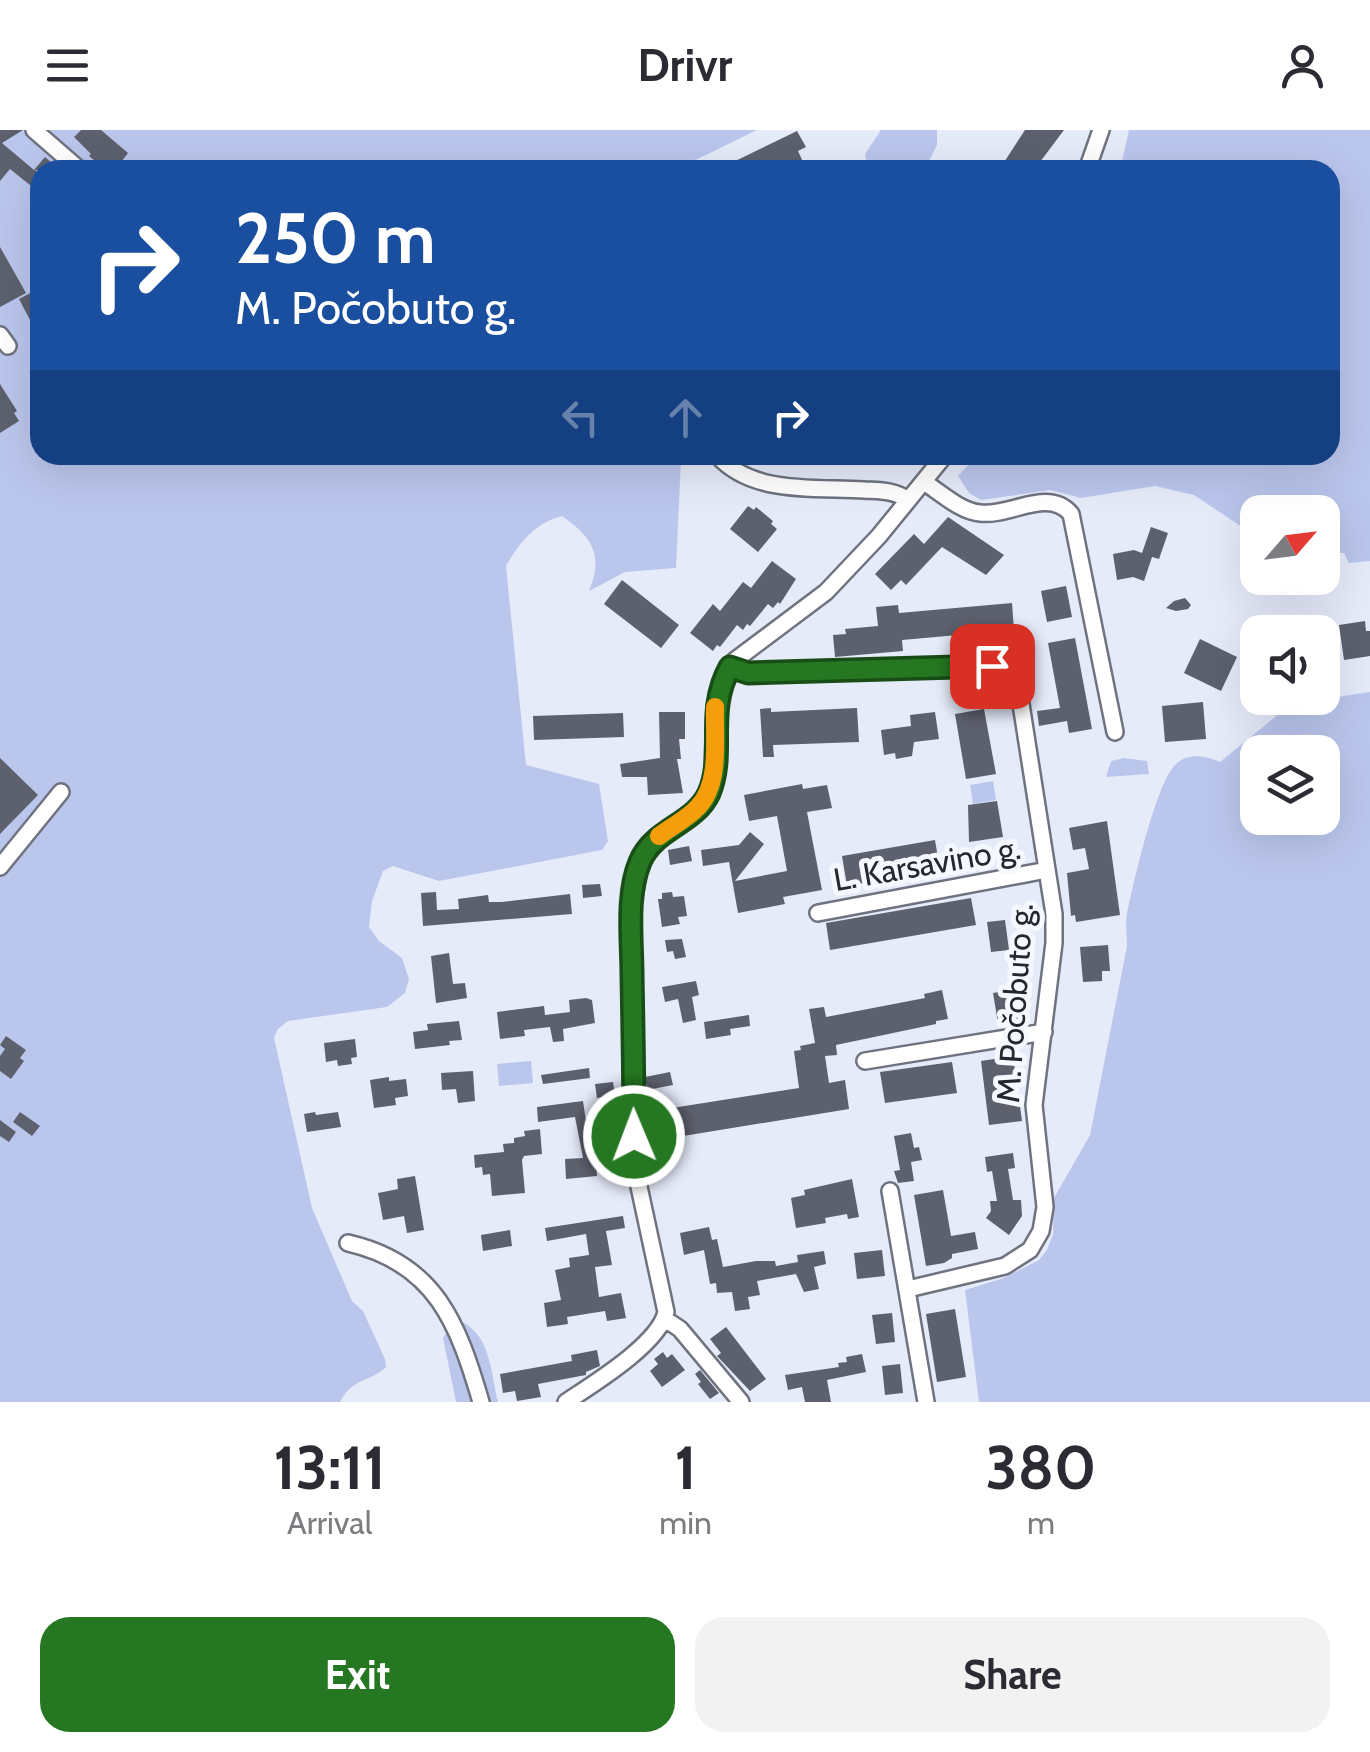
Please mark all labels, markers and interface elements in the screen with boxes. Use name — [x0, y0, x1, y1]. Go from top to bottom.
icon: menu — [40, 38, 95, 93]
text: Drivr — [638, 38, 732, 92]
icon: person — [1275, 38, 1330, 93]
text: 250 m — [235, 195, 436, 281]
icon: right — [70, 200, 200, 330]
text: M. Počobuto g. — [235, 281, 516, 335]
icon: left — [553, 390, 608, 445]
icon: ahead — [658, 390, 713, 445]
icon: right — [763, 390, 818, 445]
north arrow — [1240, 495, 1340, 595]
map controls — [1240, 495, 1340, 835]
button: sound — [1240, 615, 1340, 715]
pin — [950, 624, 1035, 709]
icon: arrive — [965, 639, 1020, 694]
button: layers — [1240, 735, 1340, 835]
street label: L. Karsavino g. — [830, 828, 1024, 899]
street label: M. Počobuto g. — [988, 902, 1041, 1104]
position arrow — [582, 1084, 686, 1188]
text: 13:11 — [274, 1431, 386, 1504]
text: 1 — [674, 1431, 697, 1504]
text: 380 — [985, 1431, 1096, 1504]
text: Arrival — [287, 1503, 372, 1542]
text: min — [659, 1503, 712, 1542]
text: m — [1027, 1503, 1055, 1542]
button: Exit — [40, 1617, 675, 1732]
button: Share — [695, 1617, 1330, 1732]

